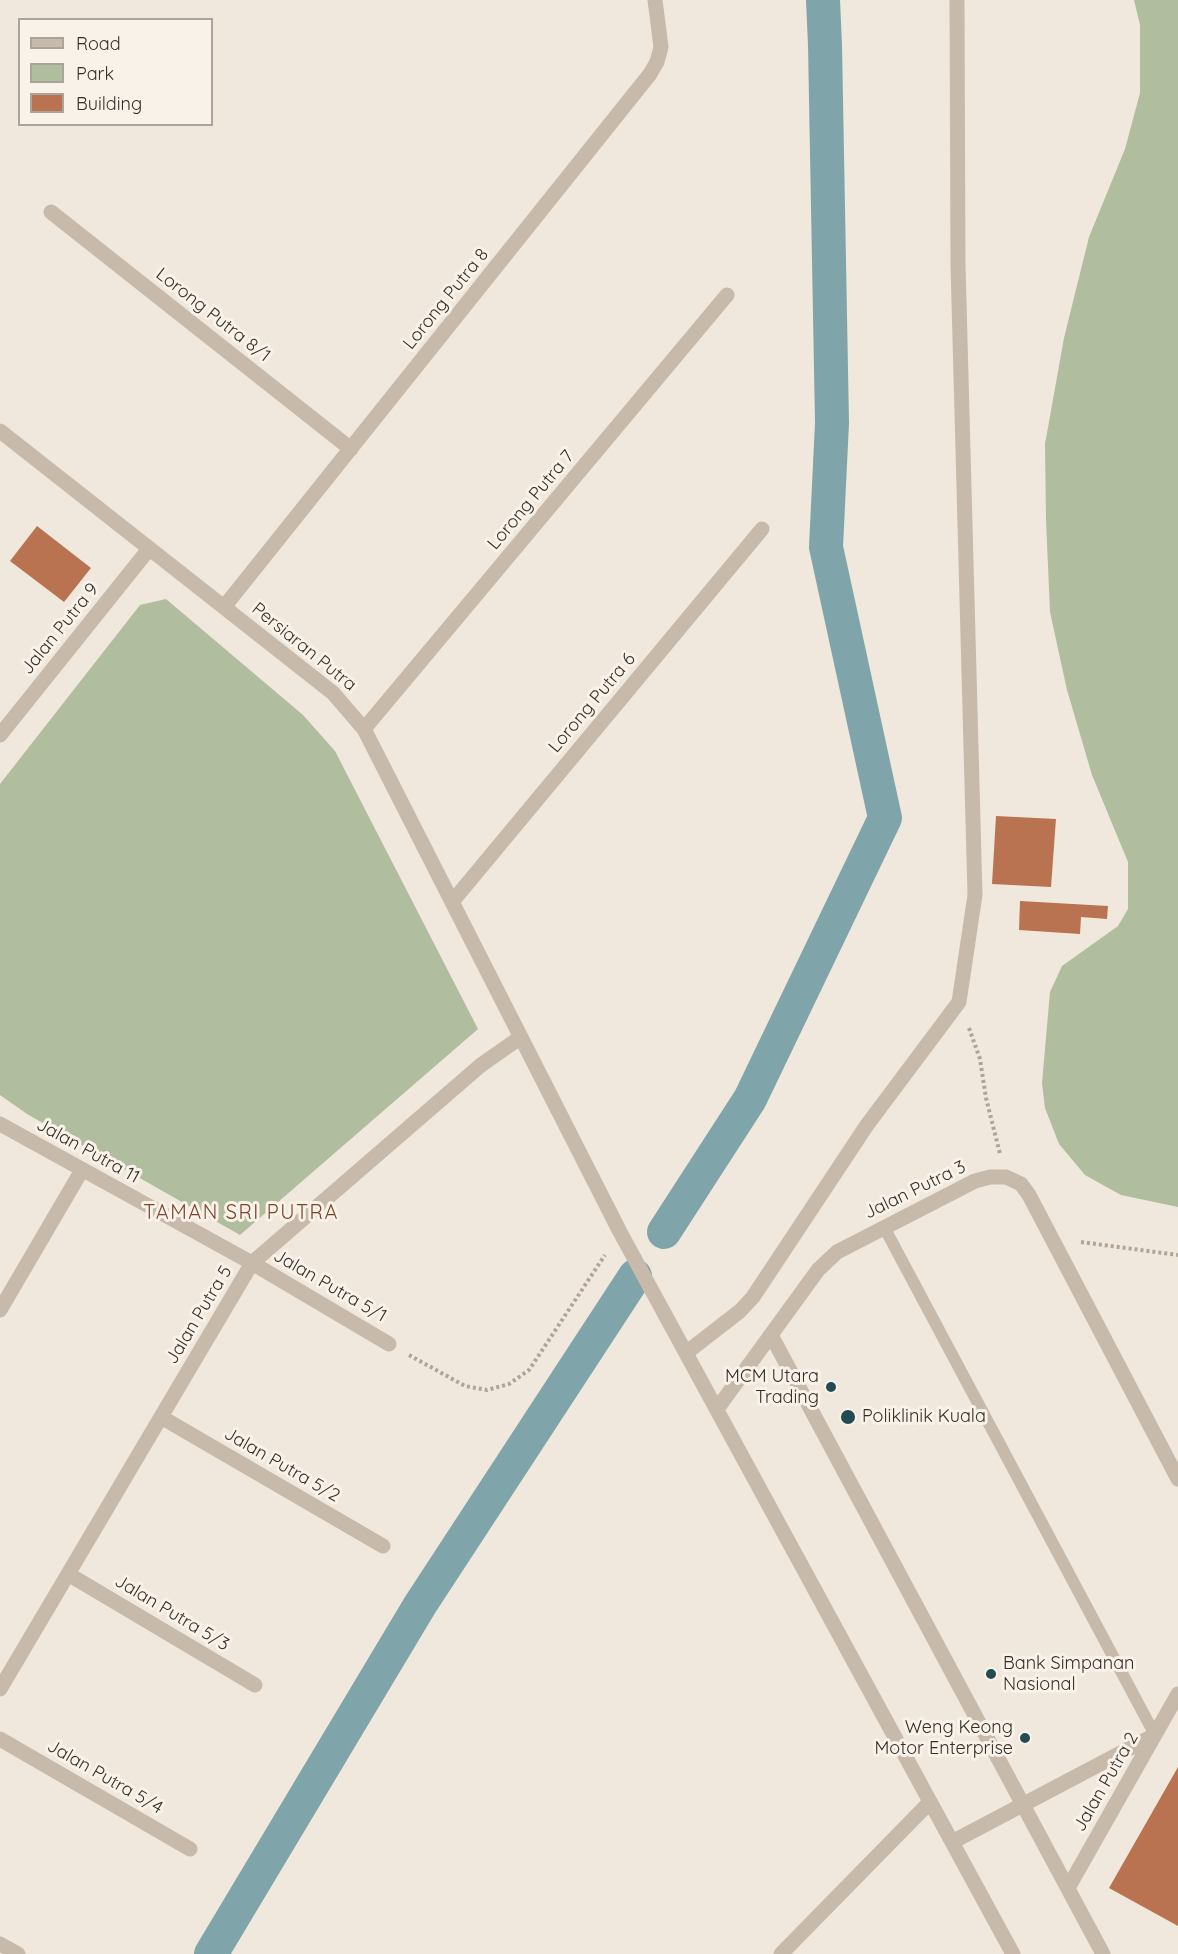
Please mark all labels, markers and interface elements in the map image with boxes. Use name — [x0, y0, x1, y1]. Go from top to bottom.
legend — [18, 18, 213, 126]
text: Road — [76, 32, 121, 55]
text: Park — [76, 62, 114, 85]
text: Building — [76, 92, 142, 115]
street label: Lorong Putra 8 — [399, 244, 493, 354]
street label: Lorong Putra 8/1 — [151, 263, 275, 367]
street label: Lorong Putra 7 — [483, 446, 579, 554]
street label: Jalan Putra 9 — [17, 579, 103, 679]
street label: Persiaran Putra — [247, 598, 361, 696]
street label: Lorong Putra 6 — [544, 649, 640, 757]
street label: Jalan Putra 11 — [33, 1114, 143, 1188]
street label: Jalan Putra 3 — [861, 1156, 969, 1224]
district label: TAMAN SRI PUTRA — [143, 1201, 339, 1225]
street label: Jalan Putra 5/1 — [270, 1245, 390, 1327]
street label: Jalan Putra 5 — [161, 1262, 237, 1368]
place label: MCM Utara Trading — [725, 1366, 819, 1408]
marker: MCM Utara Trading — [824, 1380, 838, 1394]
place label: Poliklinik Kuala — [862, 1406, 986, 1428]
marker: Poliklinik Kuala — [839, 1408, 857, 1426]
street label: Jalan Putra 5/2 — [220, 1423, 344, 1507]
street label: Jalan Putra 5/3 — [111, 1570, 233, 1656]
place label: Bank Simpanan Nasional — [1003, 1653, 1134, 1696]
marker: Bank Simpanan Nasional — [984, 1667, 998, 1681]
place label: Weng Keong Motor Enterprise — [874, 1717, 1013, 1760]
street label: Jalan Putra 2 — [1069, 1729, 1143, 1835]
marker: Weng Keong Motor Enterprise — [1018, 1731, 1032, 1745]
street label: Jalan Putra 5/4 — [43, 1735, 167, 1819]

